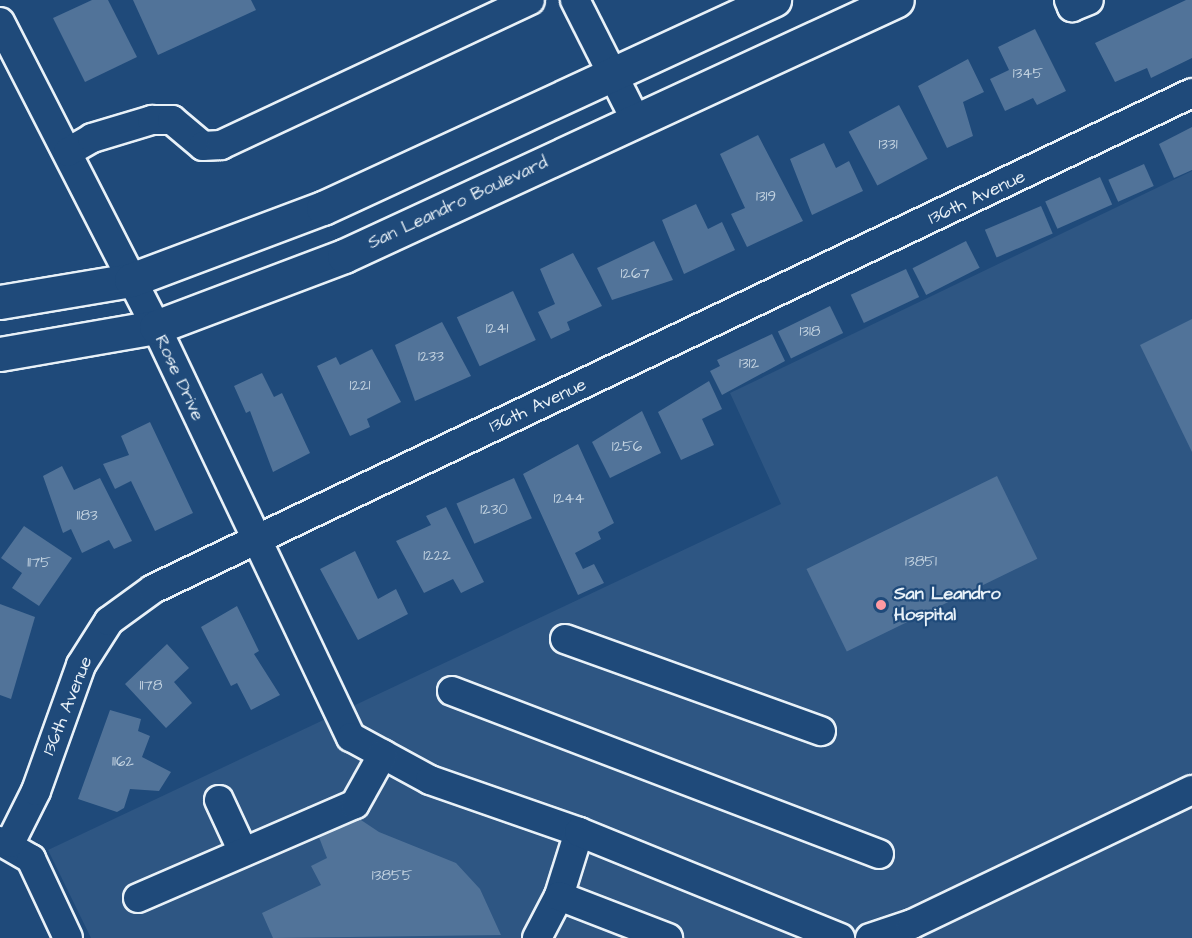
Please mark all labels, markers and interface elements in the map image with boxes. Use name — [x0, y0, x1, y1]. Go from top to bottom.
house number: 1345 — [1013, 65, 1043, 83]
house number: 1331 — [878, 136, 898, 154]
street label: San Leandro Boulevard — [365, 152, 551, 254]
street label: 136th Avenue — [925, 166, 1029, 230]
house number: 1319 — [756, 188, 776, 206]
house number: 1267 — [620, 265, 650, 283]
house number: 1241 — [486, 320, 508, 338]
house number: 1318 — [799, 323, 821, 341]
street label: Rose Drive — [150, 332, 208, 424]
house number: 1233 — [418, 348, 444, 366]
house number: 1312 — [739, 355, 759, 373]
street label: 136th Avenue — [486, 374, 590, 438]
house number: 1221 — [349, 377, 371, 395]
house number: 1256 — [612, 438, 642, 456]
house number: 1244 — [554, 490, 584, 508]
house number: 1230 — [480, 501, 508, 519]
house number: 1183 — [76, 507, 98, 525]
house number: 1222 — [423, 547, 451, 565]
house number: 13851 — [905, 553, 937, 571]
house number: 1175 — [27, 554, 51, 572]
place label: San Leandro Hospital — [894, 584, 1001, 626]
marker: San Leandro Hospital — [872, 596, 890, 614]
street label: 136th Avenue — [38, 653, 98, 759]
house number: 1178 — [140, 677, 162, 695]
house number: 1162 — [112, 753, 134, 771]
house number: 13855 — [372, 867, 412, 885]

